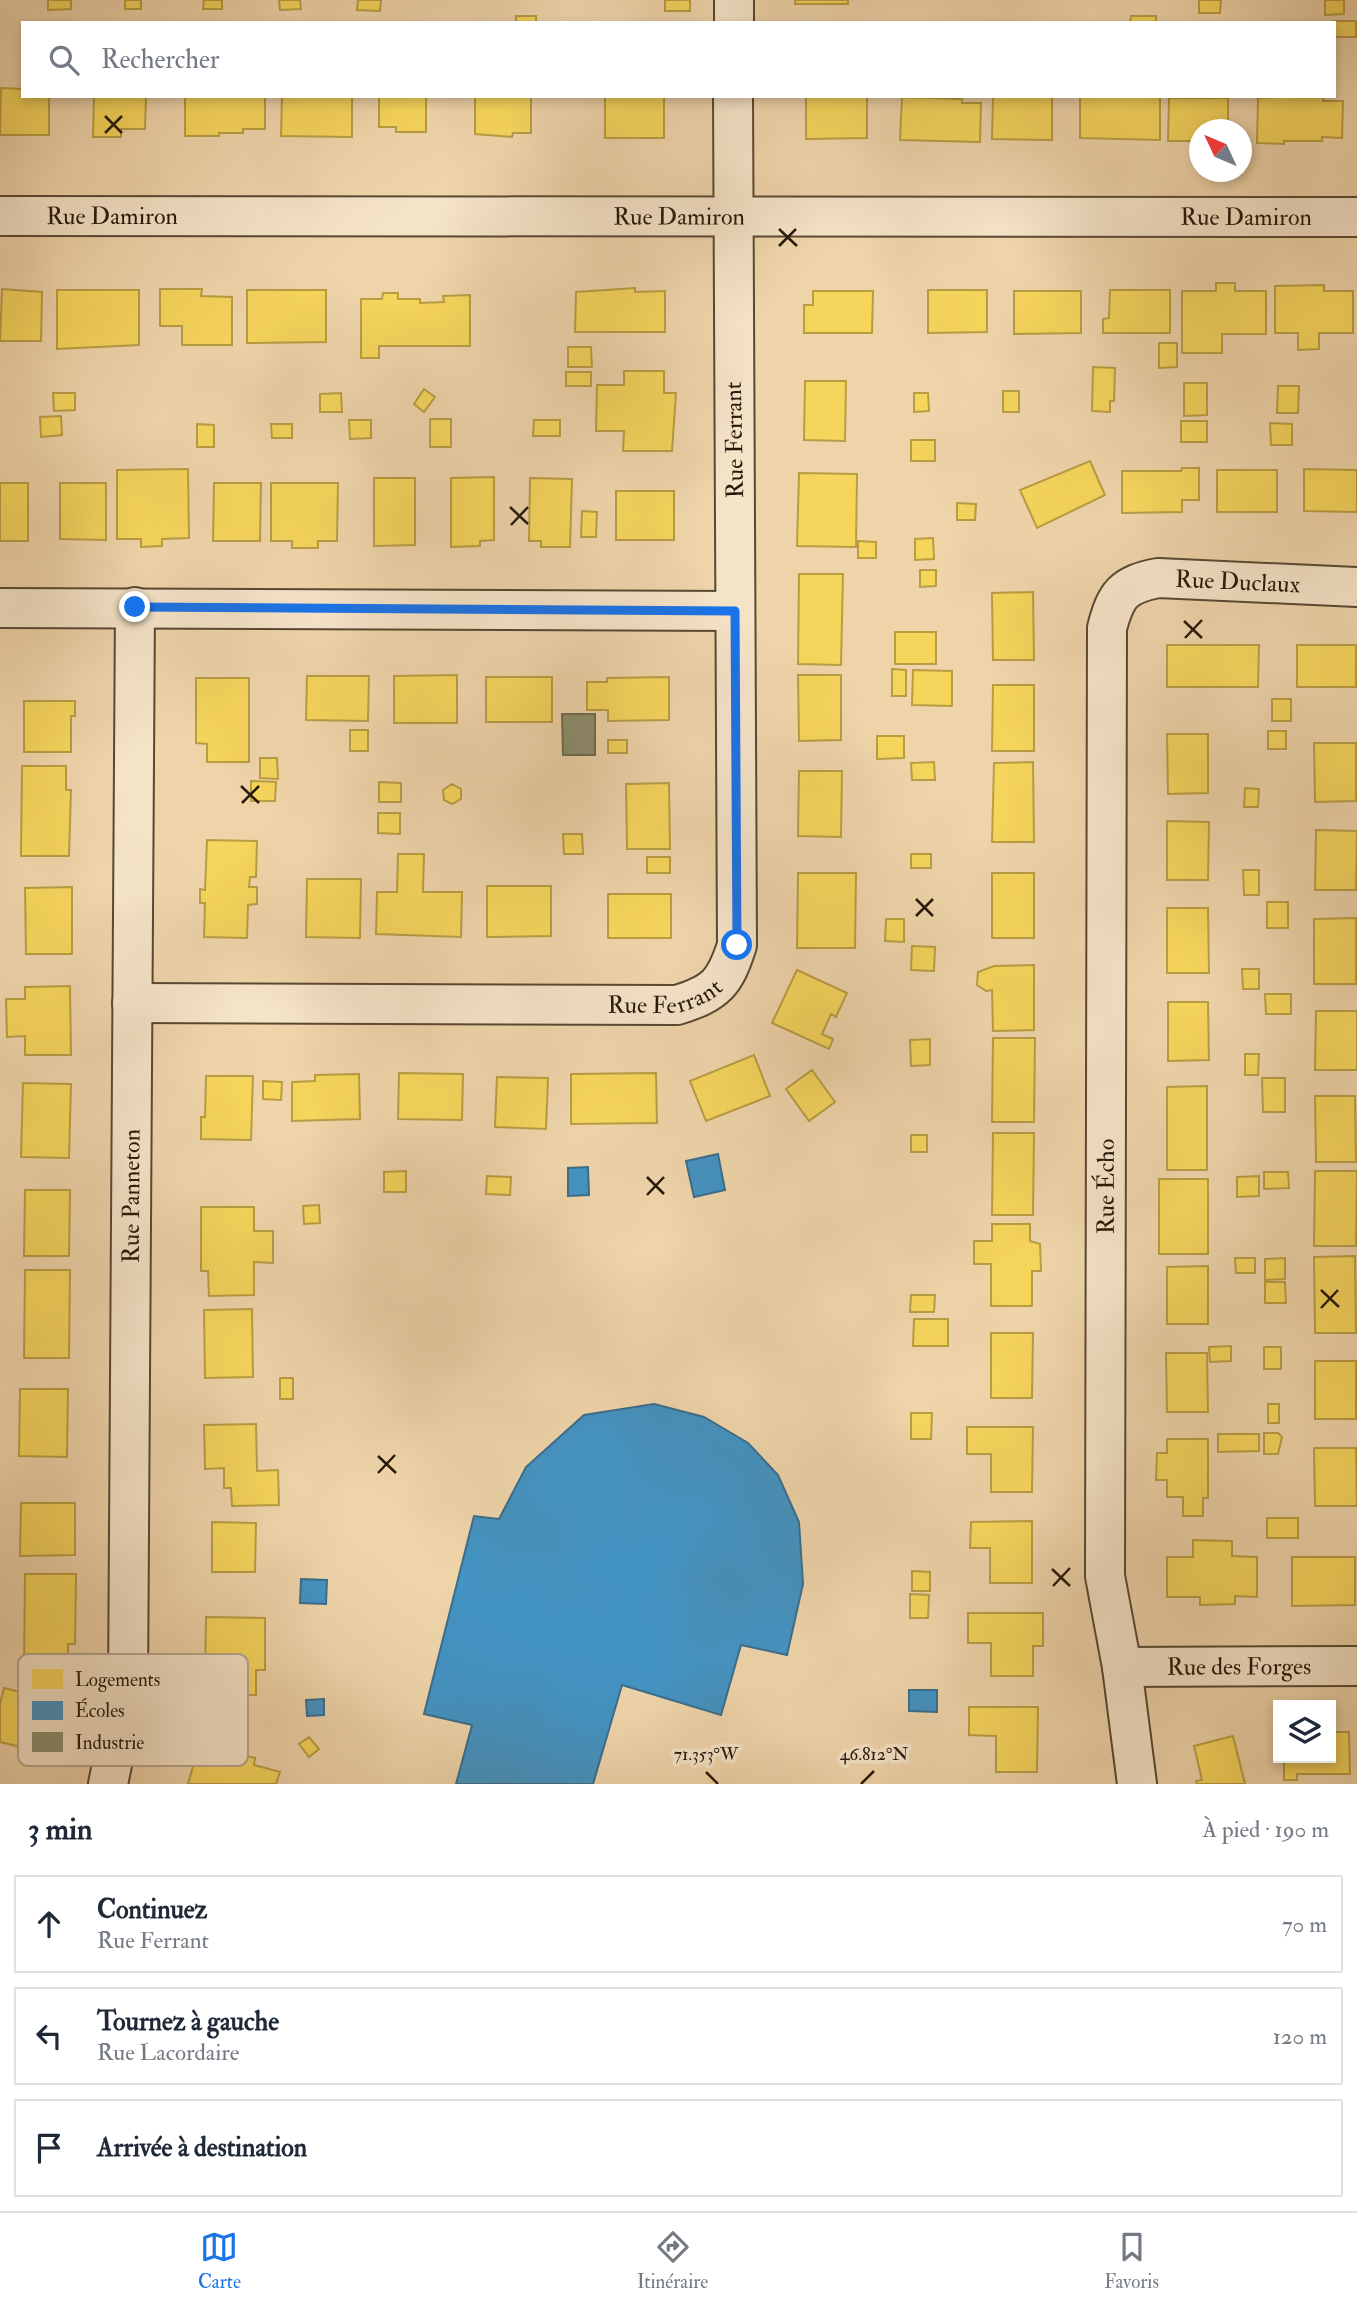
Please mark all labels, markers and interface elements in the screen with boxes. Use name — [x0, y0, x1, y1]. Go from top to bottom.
search box — [21, 21, 1336, 98]
icon: search — [45, 41, 83, 79]
text: Rechercher — [101, 44, 220, 76]
north arrow — [1189, 119, 1252, 182]
street label: Rue Damiron — [46, 201, 178, 232]
street label: Rue Damiron — [613, 201, 745, 233]
street label: Rue Damiron — [1180, 202, 1312, 233]
street label: Rue Ferrant — [718, 381, 751, 499]
street label: Rue Duclaux — [1174, 564, 1301, 600]
route end — [119, 591, 150, 622]
route start — [721, 929, 752, 960]
street label: Rue Ferrant — [608, 972, 730, 1021]
street label: Rue Panneton — [116, 1129, 148, 1263]
street label: Rue Écho — [1090, 1139, 1122, 1234]
street label: Rue des Forges — [1167, 1651, 1311, 1683]
legend — [18, 1654, 248, 1766]
text: Logements — [75, 1668, 160, 1692]
text: Écoles — [75, 1697, 125, 1723]
map controls — [1273, 1700, 1336, 1763]
button: layers — [1273, 1700, 1336, 1763]
text: Industrie — [75, 1731, 144, 1755]
text: 71.353°W — [674, 1743, 739, 1766]
text: 46.812°N — [840, 1743, 908, 1766]
text: 3 min — [28, 1811, 93, 1848]
text: À pied · 190 m — [1203, 1815, 1329, 1844]
text: Continuez — [97, 1894, 207, 1926]
icon: ahead — [30, 1905, 68, 1943]
text: 70 m — [1282, 1910, 1327, 1939]
text: Rue Ferrant — [97, 1926, 209, 1955]
text: Tournez à gauche — [97, 2006, 279, 2038]
icon: left — [30, 2017, 68, 2055]
text: 120 m — [1273, 2022, 1327, 2051]
text: Rue Lacordaire — [97, 2038, 239, 2067]
icon: arrive — [30, 2129, 68, 2167]
text: Arrivée à destination — [97, 2132, 307, 2164]
tab: Carte — [198, 2228, 241, 2294]
tab: Itinéraire — [637, 2228, 708, 2294]
tab: Favoris — [1104, 2228, 1159, 2294]

